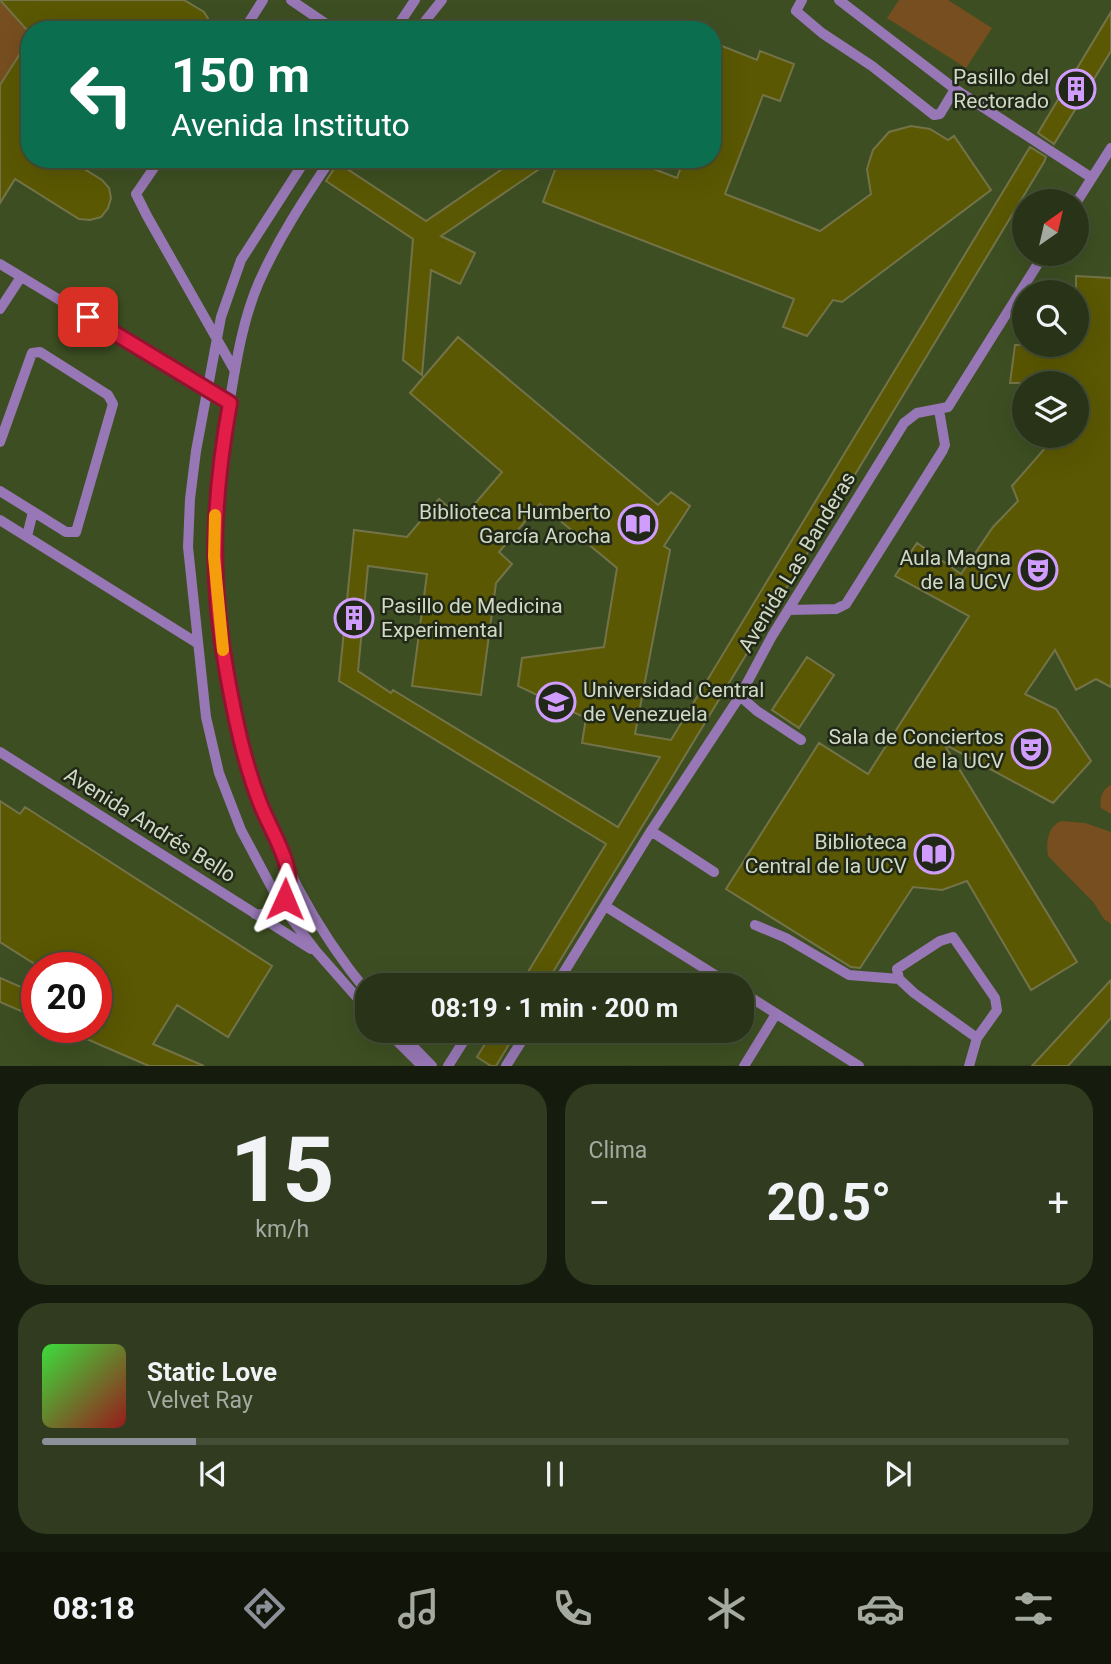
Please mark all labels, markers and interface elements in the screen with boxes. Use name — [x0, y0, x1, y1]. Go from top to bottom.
text: 150 m — [171, 47, 310, 104]
icon: left — [56, 49, 147, 140]
place label: Pasillo del Rectorado — [953, 65, 1049, 113]
building icon: Pasillo del Rectorado — [1055, 68, 1097, 110]
text: Avenida Instituto — [171, 106, 410, 144]
north arrow — [1012, 189, 1088, 266]
map controls — [1012, 189, 1089, 448]
button: search — [1012, 280, 1089, 357]
pin — [58, 287, 118, 347]
icon: arrive — [69, 298, 107, 336]
button: layers — [1012, 371, 1089, 448]
street label: Avenida Las Banderas — [734, 467, 860, 657]
place label: Biblioteca Humberto García Arocha — [419, 500, 611, 548]
library icon: Biblioteca Humberto García Arocha — [617, 503, 659, 545]
place label: Aula Magna de la UCV — [900, 546, 1012, 594]
theatre icon: Aula Magna de la UCV — [1017, 549, 1059, 591]
place label: Pasillo de Medicina Experimental — [381, 594, 563, 642]
building icon: Pasillo de Medicina Experimental — [333, 597, 375, 639]
place label: Universidad Central de Venezuela — [583, 678, 764, 726]
school or university icon: Universidad Central de Venezuela — [535, 681, 577, 723]
place label: Sala de Conciertos de la UCV — [829, 725, 1005, 773]
theatre icon: Sala de Conciertos de la UCV — [1010, 728, 1052, 770]
street label: Avenida Andrés Bello — [60, 763, 240, 887]
place label: Biblioteca Central de la UCV — [745, 830, 908, 878]
library icon: Biblioteca Central de la UCV — [913, 833, 955, 875]
position arrow — [248, 862, 322, 936]
speed limit sign: 20 — [21, 952, 112, 1043]
text: 08:19 · 1 min · 200 m — [431, 993, 678, 1023]
text: 15 — [230, 1117, 334, 1223]
text: Clima — [589, 1137, 647, 1164]
text: 20.5° — [766, 1172, 891, 1233]
text: − — [589, 1181, 610, 1225]
text: + — [1047, 1181, 1069, 1225]
text: km/h — [255, 1216, 309, 1243]
text: Static Love — [147, 1357, 277, 1387]
text: Velvet Ray — [147, 1387, 253, 1414]
icon: previous — [194, 1455, 232, 1493]
icon: pause — [536, 1455, 574, 1493]
icon: next — [879, 1455, 917, 1493]
icon: directions — [240, 1584, 289, 1633]
icon: music — [394, 1584, 443, 1633]
icon: phone — [548, 1584, 597, 1633]
icon: climate — [702, 1584, 751, 1633]
icon: car — [856, 1584, 905, 1633]
icon: filters — [1009, 1584, 1058, 1633]
text: 08:18 — [52, 1589, 135, 1627]

